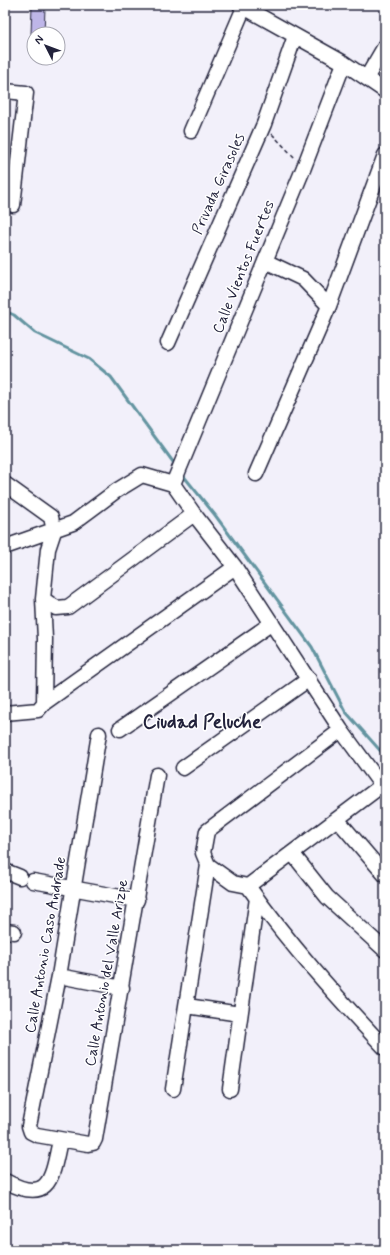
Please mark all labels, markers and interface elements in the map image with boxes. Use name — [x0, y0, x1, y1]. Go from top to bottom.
north arrow — [26, 26, 66, 66]
text: N — [32, 33, 47, 47]
street label: Privada Girasoles — [188, 130, 250, 238]
street label: Calle Vientos Fuertes — [208, 197, 280, 336]
district label: Ciudad Peluche — [143, 710, 262, 735]
street label: Calle Antonio Caso Andrade — [21, 855, 71, 1035]
street label: Calle Antonio del Valle Arizpe — [81, 878, 133, 1068]

